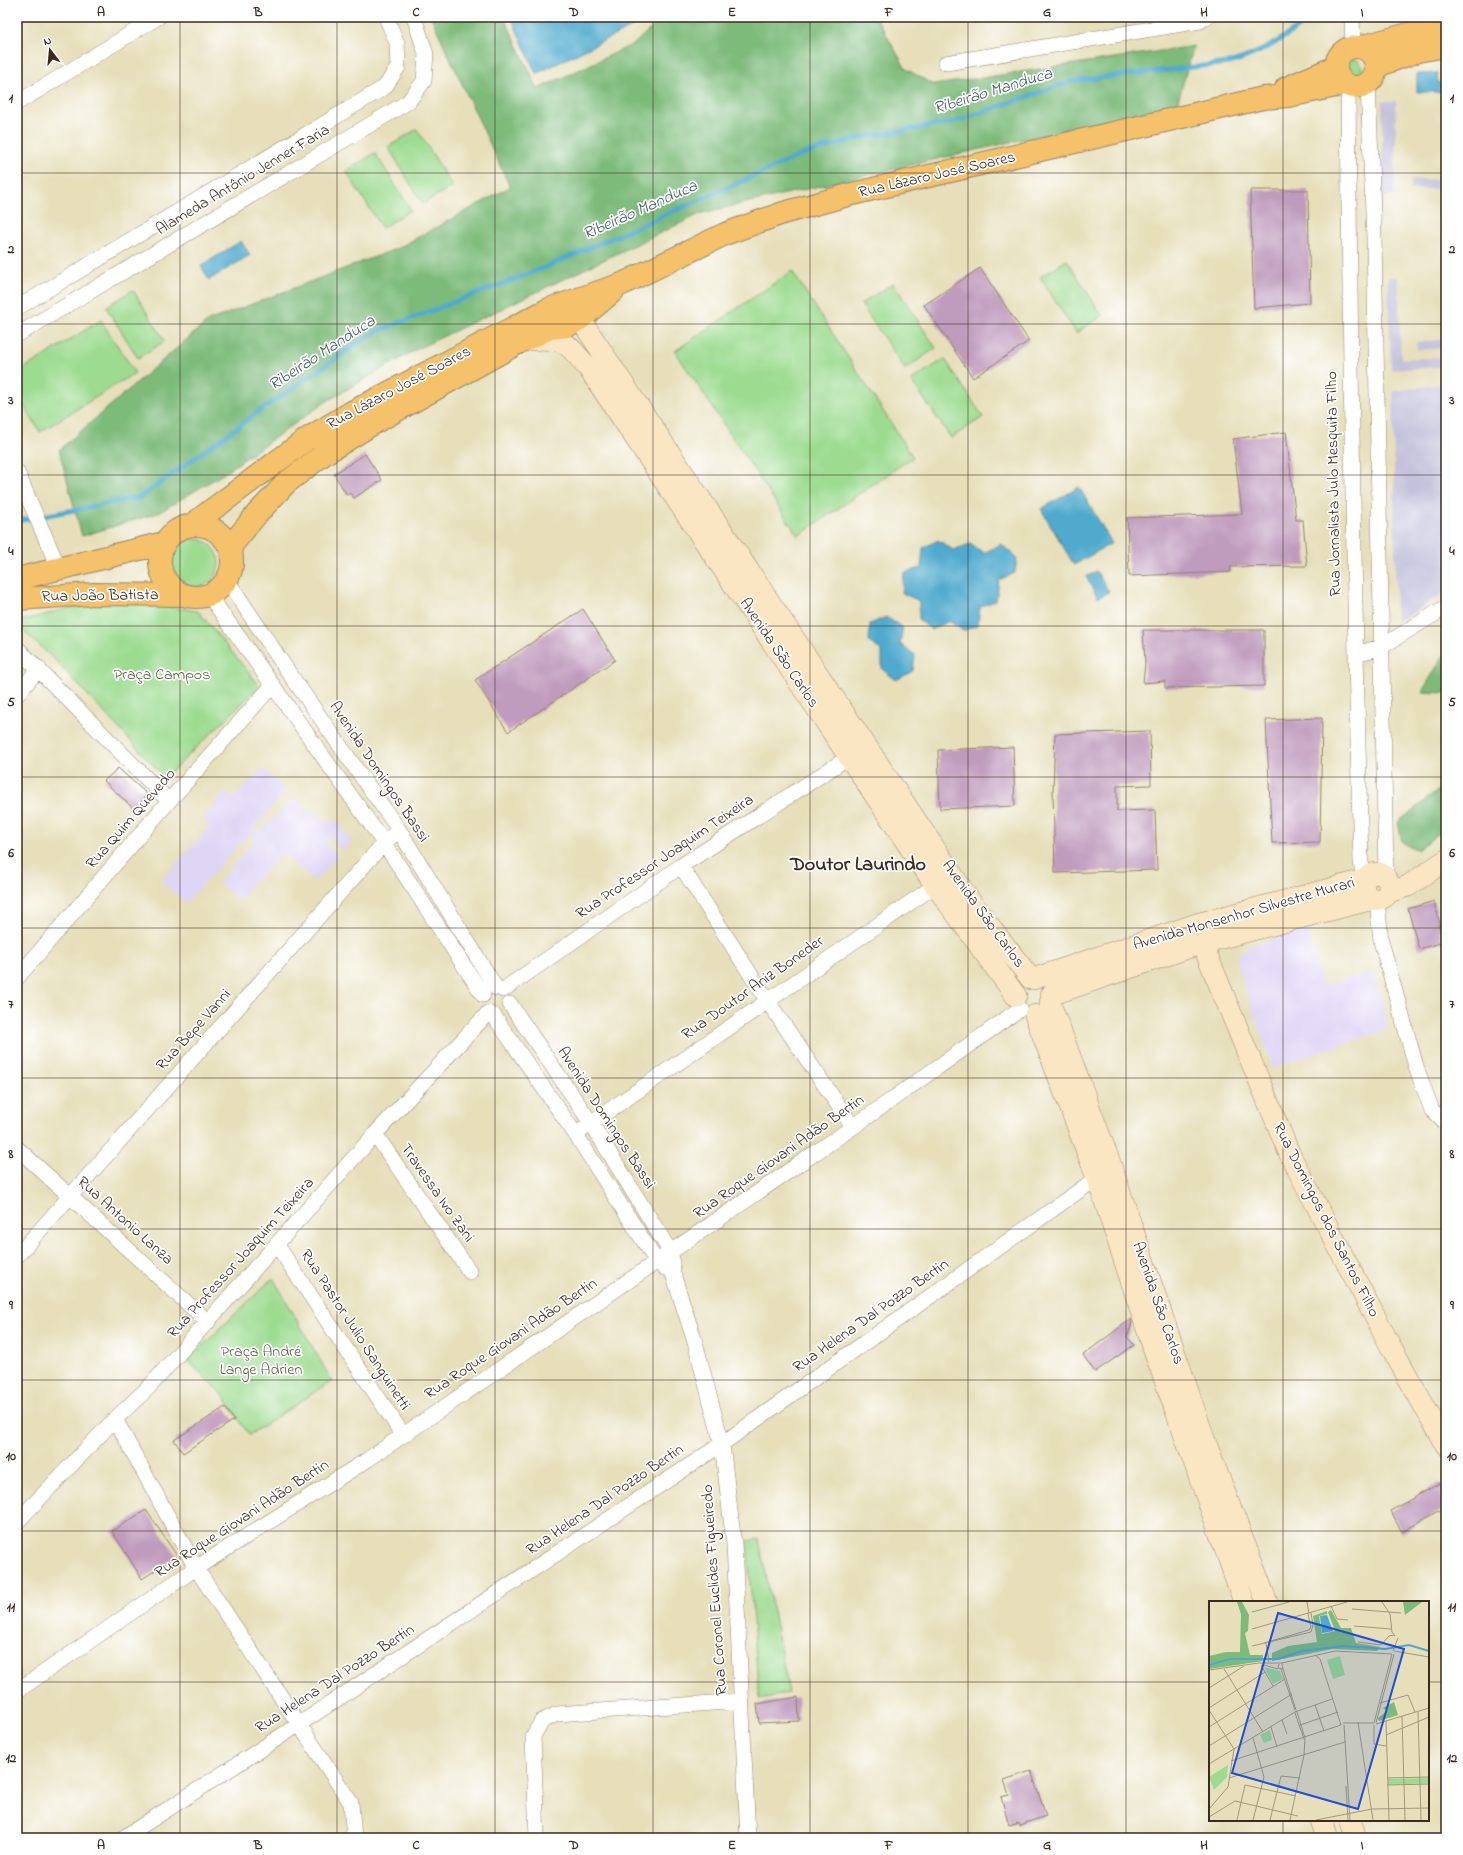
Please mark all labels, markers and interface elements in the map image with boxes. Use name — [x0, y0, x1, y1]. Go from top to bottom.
text: A — [97, 3, 105, 22]
text: B — [253, 3, 263, 22]
text: C — [412, 3, 420, 22]
text: D — [568, 3, 579, 22]
text: E — [728, 3, 736, 22]
text: F — [884, 3, 894, 22]
text: G — [1043, 3, 1051, 22]
text: H — [1200, 3, 1208, 22]
text: I — [1360, 3, 1364, 22]
north arrow — [30, 30, 70, 70]
text: N — [42, 33, 53, 50]
water label: Ribeirão Manduca — [931, 61, 1056, 121]
text: 1 — [9, 89, 14, 108]
text: 1 — [1450, 89, 1455, 108]
street label: Alameda Antônio Jenner Faria — [151, 118, 335, 242]
street label: Rua Lázaro José Soares — [856, 145, 1018, 205]
water label: Ribeirão Manduca — [579, 173, 702, 246]
text: 2 — [7, 240, 15, 259]
text: 2 — [1448, 240, 1456, 259]
water label: Ribeirão Manduca — [264, 309, 381, 397]
street label: Rua Lázaro José Soares — [323, 340, 475, 436]
street label: Rua Jornalista Julo Mesquita Filho — [1320, 371, 1348, 597]
text: 3 — [7, 391, 14, 410]
text: 3 — [1448, 391, 1455, 410]
text: 4 — [7, 542, 14, 561]
text: 4 — [1448, 542, 1455, 561]
street label: Rua João Batista — [41, 583, 159, 609]
street label: Avenida São Carlos — [733, 593, 825, 713]
park label: Praça Campos — [114, 663, 210, 687]
text: 5 — [7, 693, 15, 712]
text: 5 — [1448, 693, 1456, 712]
street label: Avenida Domingos Bassi — [323, 697, 435, 847]
street label: Rua Quim Quevedo — [80, 763, 182, 875]
street label: Rua Professor Joaquim Teixeira — [571, 788, 759, 926]
text: 6 — [7, 844, 14, 863]
text: 6 — [1448, 844, 1455, 863]
district label: Doutor Laurindo — [789, 851, 926, 880]
street label: Avenida São Carlos — [936, 855, 1030, 973]
street label: Avenida Monsenhor Silvestre Murari — [1130, 871, 1358, 957]
street label: Rua Doutor Aniz Boneder — [677, 930, 829, 1046]
street label: Rua Bepe Vanni — [151, 984, 238, 1076]
text: 7 — [8, 995, 14, 1014]
text: 7 — [1449, 995, 1455, 1014]
street label: Avenida Domingos Bassi — [551, 1042, 661, 1194]
street label: Rua Roque Giovani Adão Bertin — [689, 1089, 869, 1225]
street label: Rua Domingos dos Santos Filho — [1266, 1119, 1386, 1321]
street label: Travessa Ivo Zani — [394, 1138, 480, 1248]
text: 8 — [8, 1145, 14, 1164]
text: 8 — [1449, 1145, 1455, 1164]
street label: Rua Antonio Lanza — [71, 1171, 179, 1271]
street label: Rua Professor Joaquim Teixeira — [162, 1172, 320, 1344]
street label: Avenida São Carlos — [1126, 1238, 1190, 1368]
street label: Rua Pastor Julio Sanguinetti — [294, 1245, 416, 1415]
street label: Rua Helena Dal Pozzo Bertin — [788, 1253, 954, 1379]
street label: Rua Roque Giovani Adão Bertin — [420, 1272, 602, 1406]
text: 9 — [8, 1296, 14, 1315]
text: 9 — [1449, 1296, 1455, 1315]
park label: Praça André Lange Adrien — [220, 1340, 302, 1382]
street label: Rua Helena Dal Pozzo Bertin — [521, 1438, 689, 1562]
text: 10 — [6, 1447, 16, 1466]
text: 10 — [1447, 1447, 1457, 1466]
street label: Rua Roque Giovani Adão Bertin — [150, 1453, 334, 1585]
street label: Rua Coronel Euclides Figueiredo — [696, 1484, 734, 1696]
text: 11 — [7, 1598, 16, 1617]
text: 11 — [1448, 1598, 1457, 1617]
inset map — [1209, 1601, 1429, 1821]
street label: Rua Helena Dal Pozzo Bertin — [251, 1618, 420, 1740]
text: 12 — [6, 1749, 17, 1768]
text: 12 — [1447, 1749, 1458, 1768]
text: A — [97, 1836, 105, 1855]
text: B — [253, 1836, 263, 1855]
text: C — [412, 1836, 420, 1855]
text: D — [568, 1836, 579, 1855]
text: E — [728, 1836, 736, 1855]
text: F — [884, 1836, 894, 1855]
text: G — [1043, 1836, 1051, 1855]
text: H — [1200, 1836, 1208, 1855]
text: I — [1360, 1836, 1364, 1855]

